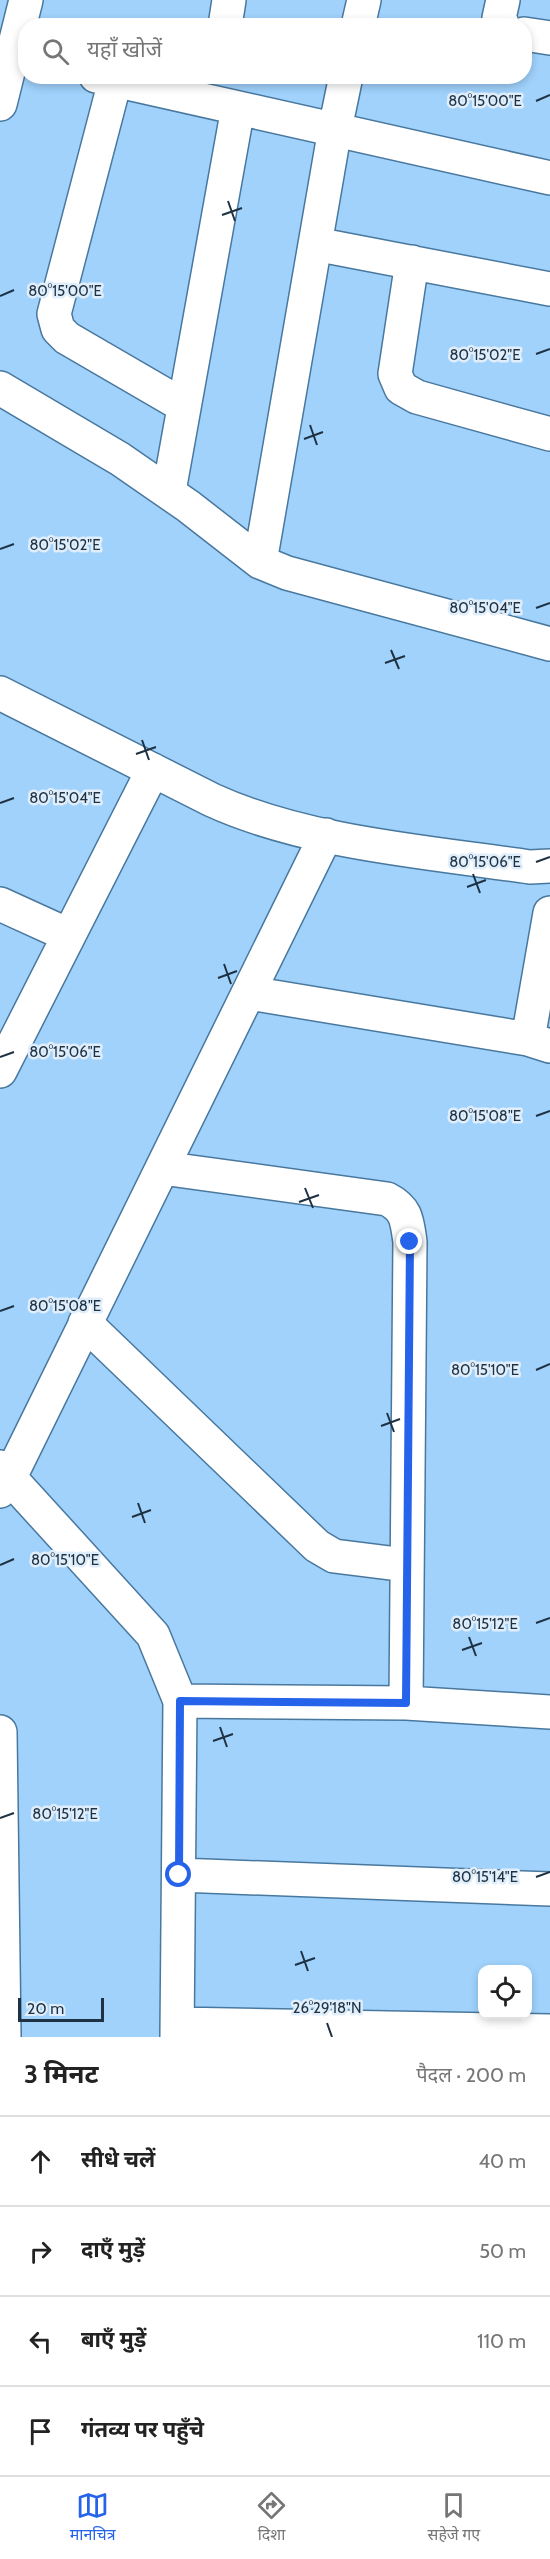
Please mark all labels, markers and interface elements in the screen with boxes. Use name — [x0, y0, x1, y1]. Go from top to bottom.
search box — [18, 18, 532, 84]
icon: search — [39, 35, 72, 68]
text: यहाँ खोजें — [87, 36, 162, 63]
text: 80°15'00"E — [448, 92, 522, 110]
text: 80°15'00"E — [28, 282, 102, 300]
text: 80°15'02"E — [450, 346, 520, 364]
text: 80°15'02"E — [30, 536, 100, 554]
text: 80°15'04"E — [449, 599, 521, 617]
text: 80°15'04"E — [29, 789, 101, 807]
text: 80°15'06"E — [449, 853, 521, 871]
text: 80°15'06"E — [29, 1043, 101, 1061]
text: 80°15'08"E — [449, 1107, 521, 1125]
route end — [396, 1228, 422, 1254]
text: 80°15'08"E — [29, 1297, 101, 1315]
text: 80°15'10"E — [451, 1361, 519, 1379]
text: 80°15'10"E — [31, 1551, 99, 1569]
text: 80°15'12"E — [452, 1615, 518, 1633]
text: 80°15'12"E — [32, 1805, 98, 1823]
route start — [165, 1861, 191, 1887]
text: 80°15'14"E — [452, 1868, 518, 1886]
map controls — [478, 1965, 532, 2019]
button: locate — [478, 1965, 532, 2019]
scale bar — [18, 1995, 104, 2022]
text: 20 m — [27, 1999, 64, 2018]
text: 26°29'18"N — [293, 1999, 361, 2017]
text: 3 मिनट — [24, 2058, 98, 2090]
text: पैदल · 200 m — [416, 2063, 526, 2087]
icon: ahead — [24, 2145, 57, 2178]
text: सीधे चलें — [81, 2146, 155, 2173]
text: 40 m — [478, 2149, 526, 2173]
icon: right — [24, 2235, 57, 2268]
text: दाएँ मुड़ें — [81, 2236, 145, 2263]
text: 50 m — [479, 2239, 526, 2263]
icon: left — [24, 2325, 57, 2358]
text: बाएँ मुड़ें — [81, 2326, 146, 2353]
text: 110 m — [477, 2329, 526, 2353]
icon: arrive — [24, 2415, 57, 2448]
text: गंतव्य पर पहुँचे — [81, 2416, 204, 2443]
tab: मानचित्र — [70, 2489, 116, 2547]
tab: दिशा — [255, 2489, 288, 2547]
tab: सहेजे गए — [428, 2489, 480, 2547]

